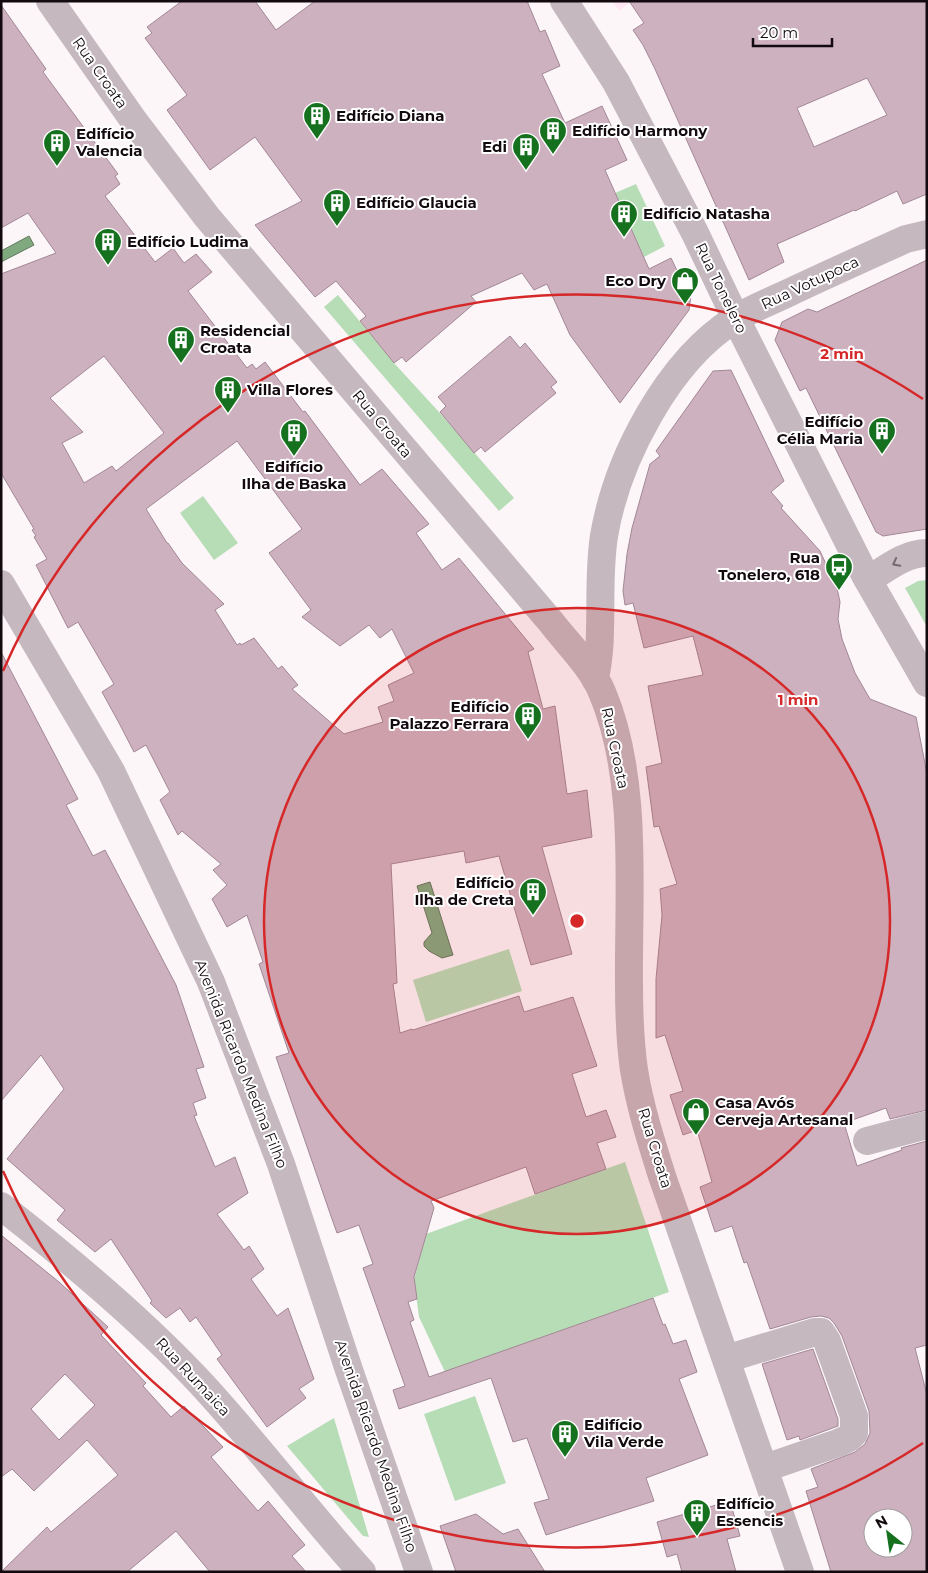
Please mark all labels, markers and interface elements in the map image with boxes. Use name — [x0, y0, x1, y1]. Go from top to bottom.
scale bar — [753, 15, 832, 47]
text: 20 m — [760, 23, 798, 42]
street label: Rua Croata — [69, 33, 132, 112]
building icon: Edifício Diana — [302, 101, 332, 140]
place label: Edifício Diana — [336, 106, 444, 125]
building icon: Edifício Harmony — [538, 116, 568, 155]
place label: Edifício Harmony — [572, 121, 708, 140]
place label: Edifício Valencia — [75, 124, 143, 160]
building icon: Edifício Valencia — [42, 128, 72, 167]
building icon: Edi — [511, 132, 541, 171]
place label: Edi — [482, 137, 507, 156]
building icon: Edifício Glaucia — [322, 188, 352, 227]
place label: Edifício Glaucia — [356, 193, 477, 212]
building icon: Edifício Natasha — [609, 199, 639, 238]
place label: Edifício Natasha — [643, 204, 770, 223]
building icon: Edifício Ludima — [93, 227, 123, 266]
place label: Edifício Ludima — [127, 232, 249, 251]
street label: Rua Tonelero — [691, 239, 752, 336]
street label: Rua Votupoca — [758, 252, 862, 314]
shop icon: Eco Dry — [670, 266, 700, 305]
place label: Eco Dry — [605, 271, 667, 290]
place label: Residencial Croata — [200, 321, 290, 357]
building icon: Residencial Croata — [166, 325, 196, 364]
text: 2 min — [820, 344, 864, 363]
building icon: Villa Flores — [213, 375, 243, 414]
place label: Villa Flores — [246, 380, 333, 399]
street label: Rua Croata — [348, 386, 416, 462]
place label: Edifício Célia Maria — [777, 412, 863, 448]
building icon: Edifício Célia Maria — [867, 416, 897, 455]
building icon: Edifício Ilha de Baska — [279, 418, 309, 457]
place label: Edifício Ilha de Baska — [241, 457, 347, 493]
place label: Rua Tonelero, 618 — [718, 548, 820, 584]
bus stop icon: Rua Tonelero, 618 — [824, 552, 854, 591]
one-way arrow — [893, 557, 902, 567]
text: 1 min — [778, 690, 818, 709]
place label: Edifício Palazzo Ferrara — [389, 697, 509, 733]
building icon: Edifício Palazzo Ferrara — [513, 701, 543, 740]
street label: Rua Croata — [598, 705, 633, 790]
place label: Edifício Ilha de Creta — [414, 873, 514, 909]
building icon: Edifício Ilha de Creta — [518, 877, 548, 916]
centre of rings — [568, 912, 586, 930]
street label: Avenida Ricardo Medina Filho — [191, 957, 292, 1171]
place label: Casa Avós Cerveja Artesanal — [715, 1093, 853, 1129]
shop icon: Casa Avós Cerveja Artesanal — [681, 1097, 711, 1136]
street label: Rua Croata — [634, 1105, 677, 1190]
street label: Rua Rumaica — [152, 1333, 235, 1420]
street label: Avenida Ricardo Medina Filho — [331, 1337, 422, 1555]
place label: Edifício Vila Verde — [583, 1415, 664, 1451]
building icon: Edifício Vila Verde — [550, 1419, 580, 1458]
place label: Edifício Essencis — [716, 1494, 783, 1530]
building icon: Edifício Essencis — [682, 1498, 712, 1537]
north arrow — [863, 1508, 913, 1558]
text: N — [872, 1511, 891, 1532]

